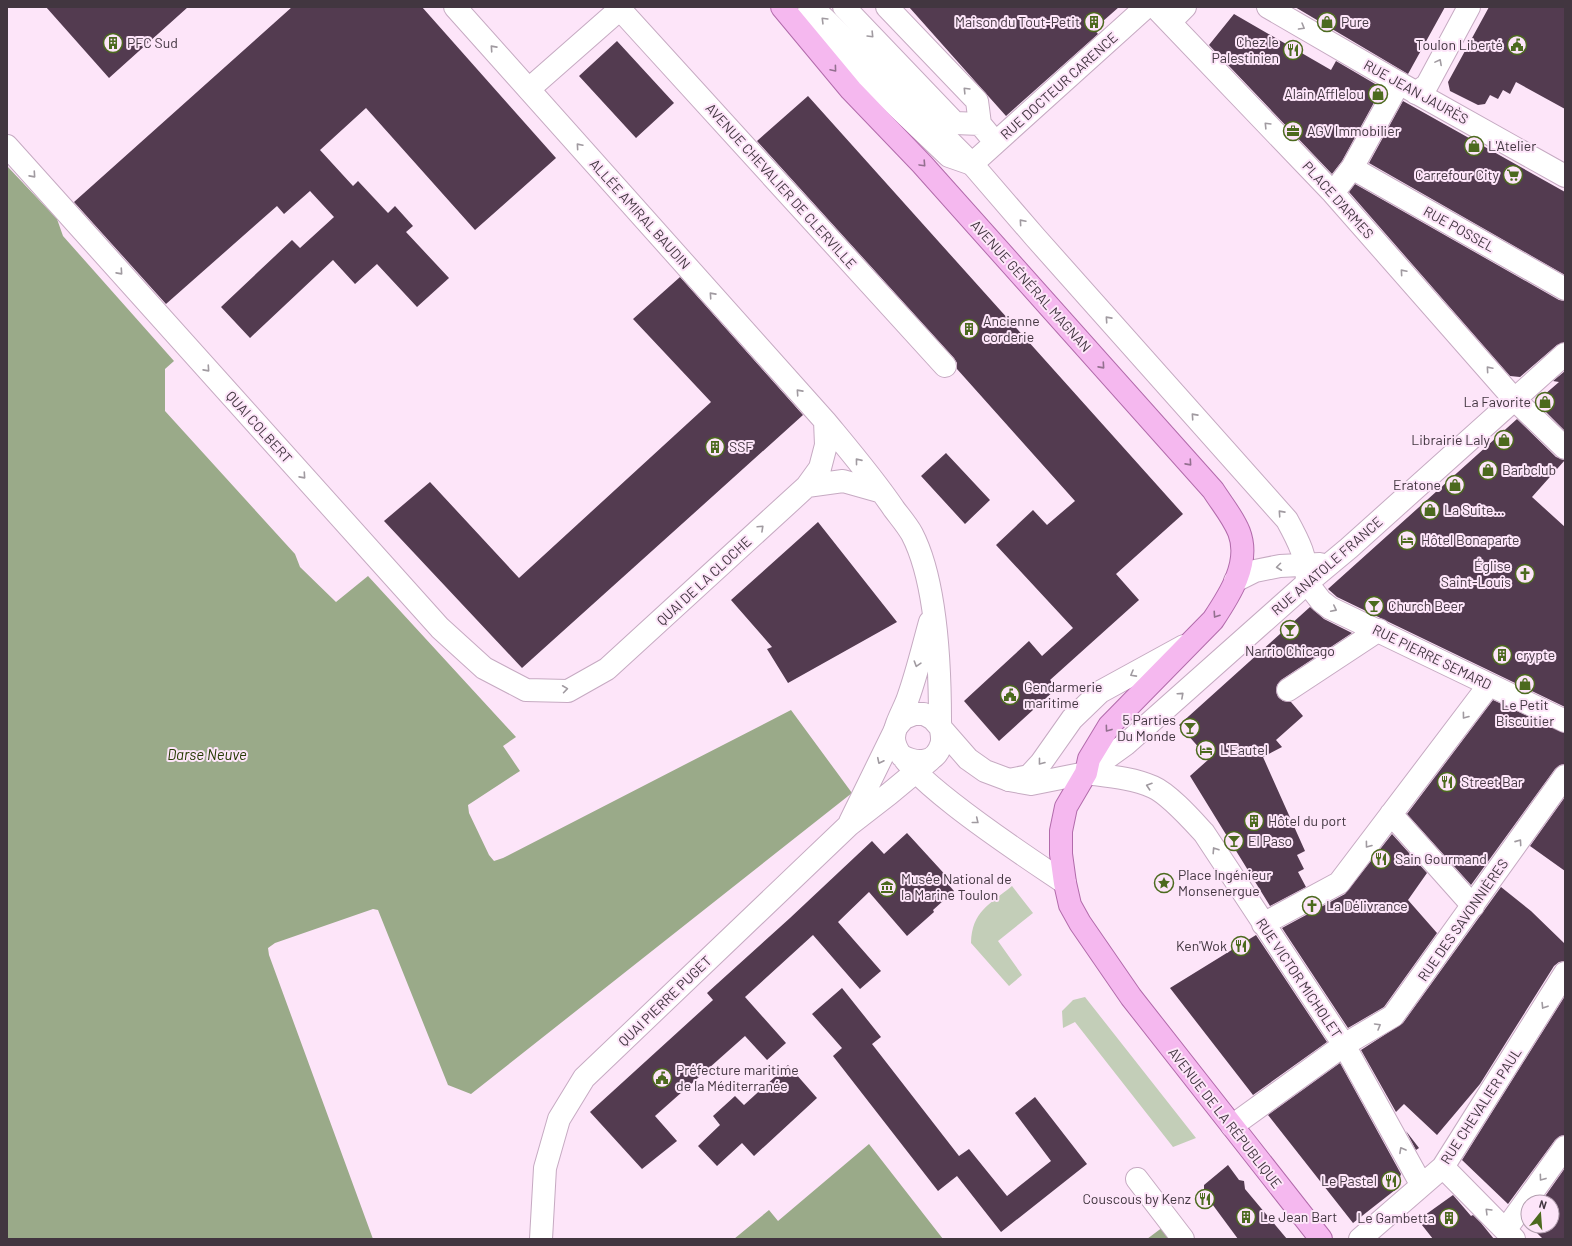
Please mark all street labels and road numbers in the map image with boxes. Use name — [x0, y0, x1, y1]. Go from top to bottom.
street label: RUE DOCTEUR CARENCE — [997, 28, 1121, 143]
street label: RUE JEAN JAURÈS — [1361, 56, 1471, 127]
street label: AVENUE CHEVALIER DE CLERVILLE — [703, 99, 860, 272]
street label: ALLÉE AMIRAL BAUDIN — [586, 155, 694, 272]
street label: PLACE D'ARMES — [1299, 157, 1378, 242]
street label: RUE POSSEL — [1421, 202, 1498, 255]
street label: AVENUE GÉNÉRAL MAGNAN — [968, 216, 1095, 355]
street label: QUAI COLBERT — [223, 387, 296, 466]
street label: RUE ANATOLE FRANCE — [1268, 513, 1386, 619]
street label: QUAI DE LA CLOCHE — [653, 532, 754, 629]
street label: RUE PIERRE SEMARD — [1370, 620, 1494, 693]
street label: RUE DES SAVONNIÈRES — [1414, 855, 1511, 984]
street label: RUE VICTOR MICHOLET — [1253, 915, 1346, 1041]
street label: QUAI PIERRE PUGET — [615, 952, 715, 1049]
street label: AVENUE DE LA RÉPUBLIQUE — [1165, 1044, 1286, 1192]
street label: RUE CHEVALIER PAUL — [1437, 1044, 1525, 1167]

